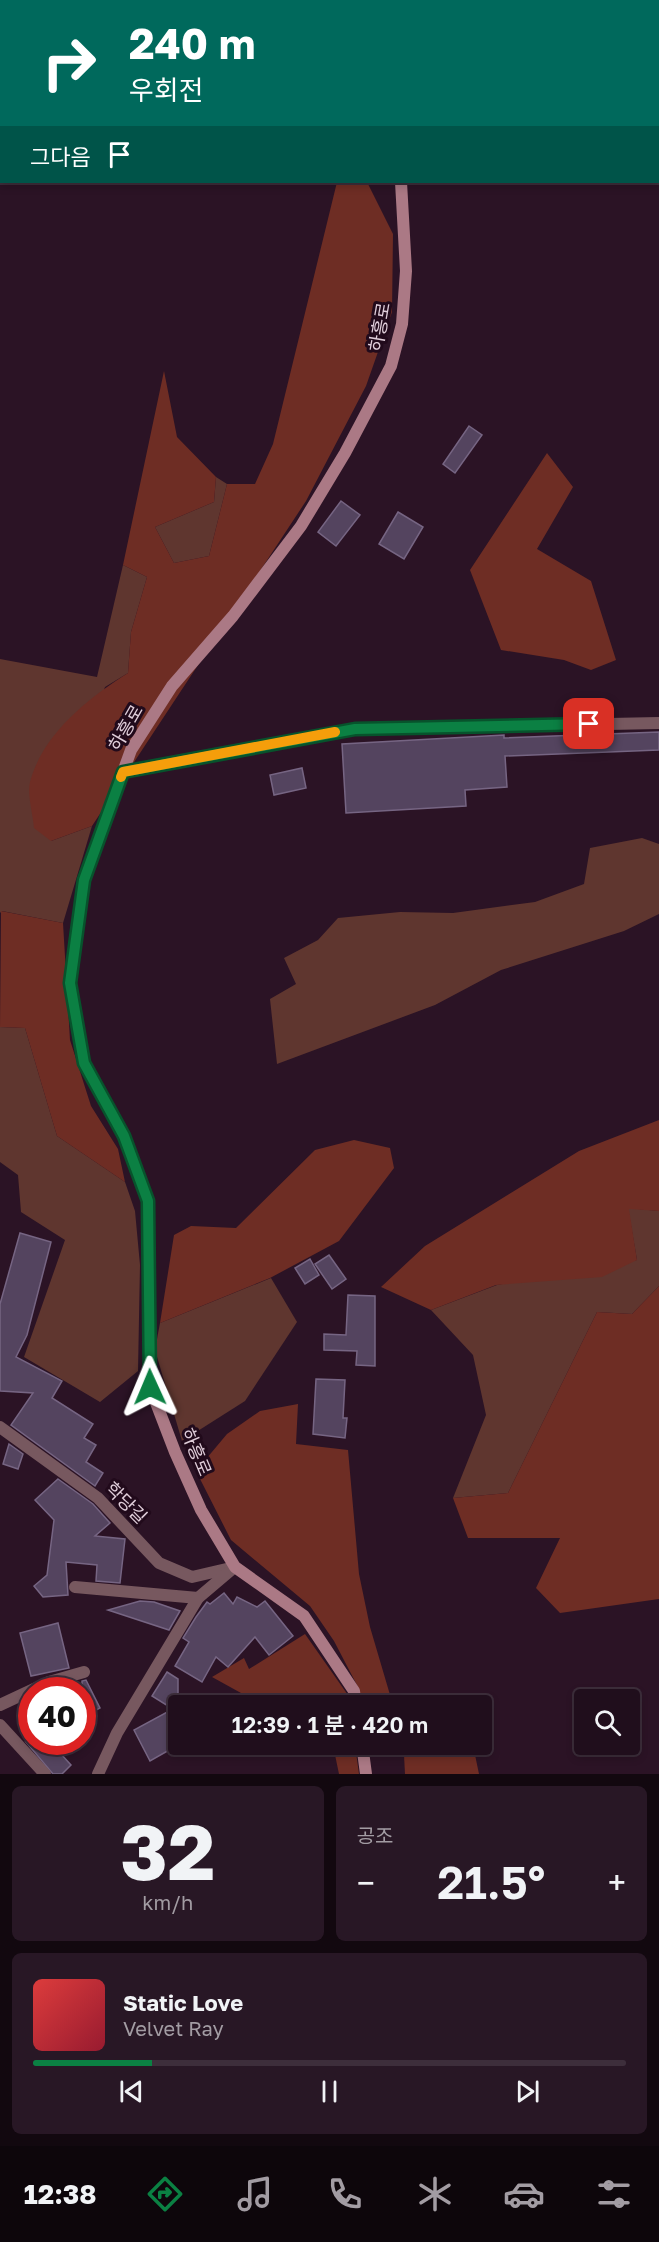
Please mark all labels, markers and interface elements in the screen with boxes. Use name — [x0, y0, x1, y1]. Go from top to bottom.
text: 240 m — [129, 18, 255, 68]
icon: right — [30, 24, 108, 102]
text: 우회전 — [129, 74, 204, 106]
icon: arrive — [103, 138, 136, 171]
text: 그다음 — [30, 143, 91, 170]
street label: 하흥로 — [364, 300, 394, 353]
pin — [563, 698, 614, 749]
street label: 하흥로 — [103, 700, 147, 755]
icon: arrive — [572, 707, 605, 740]
position arrow — [118, 1355, 182, 1419]
street label: 하흥로 — [177, 1424, 217, 1479]
street label: 학당길 — [101, 1477, 152, 1528]
speed limit sign: 40 — [18, 1677, 96, 1755]
map controls — [574, 1689, 640, 1755]
button: search — [574, 1689, 640, 1755]
text: 12:39 · 1 분 · 420 m — [232, 1711, 428, 1738]
text: 32 — [120, 1804, 215, 1897]
text: 공조 — [357, 1823, 393, 1847]
text: 21.5° — [437, 1855, 545, 1909]
text: − — [357, 1863, 375, 1902]
text: + — [608, 1863, 626, 1902]
text: km/h — [142, 1890, 193, 1914]
text: Static Love — [123, 1989, 243, 2016]
text: Velvet Ray — [123, 2016, 224, 2040]
icon: previous — [115, 2075, 148, 2108]
icon: pause — [313, 2075, 346, 2108]
icon: next — [511, 2075, 544, 2108]
icon: directions — [144, 2173, 186, 2215]
icon: music — [234, 2173, 276, 2215]
icon: phone — [324, 2173, 366, 2215]
icon: climate — [414, 2173, 456, 2215]
icon: car — [503, 2173, 545, 2215]
icon: filters — [593, 2173, 635, 2215]
text: 12:38 — [24, 2178, 97, 2210]

